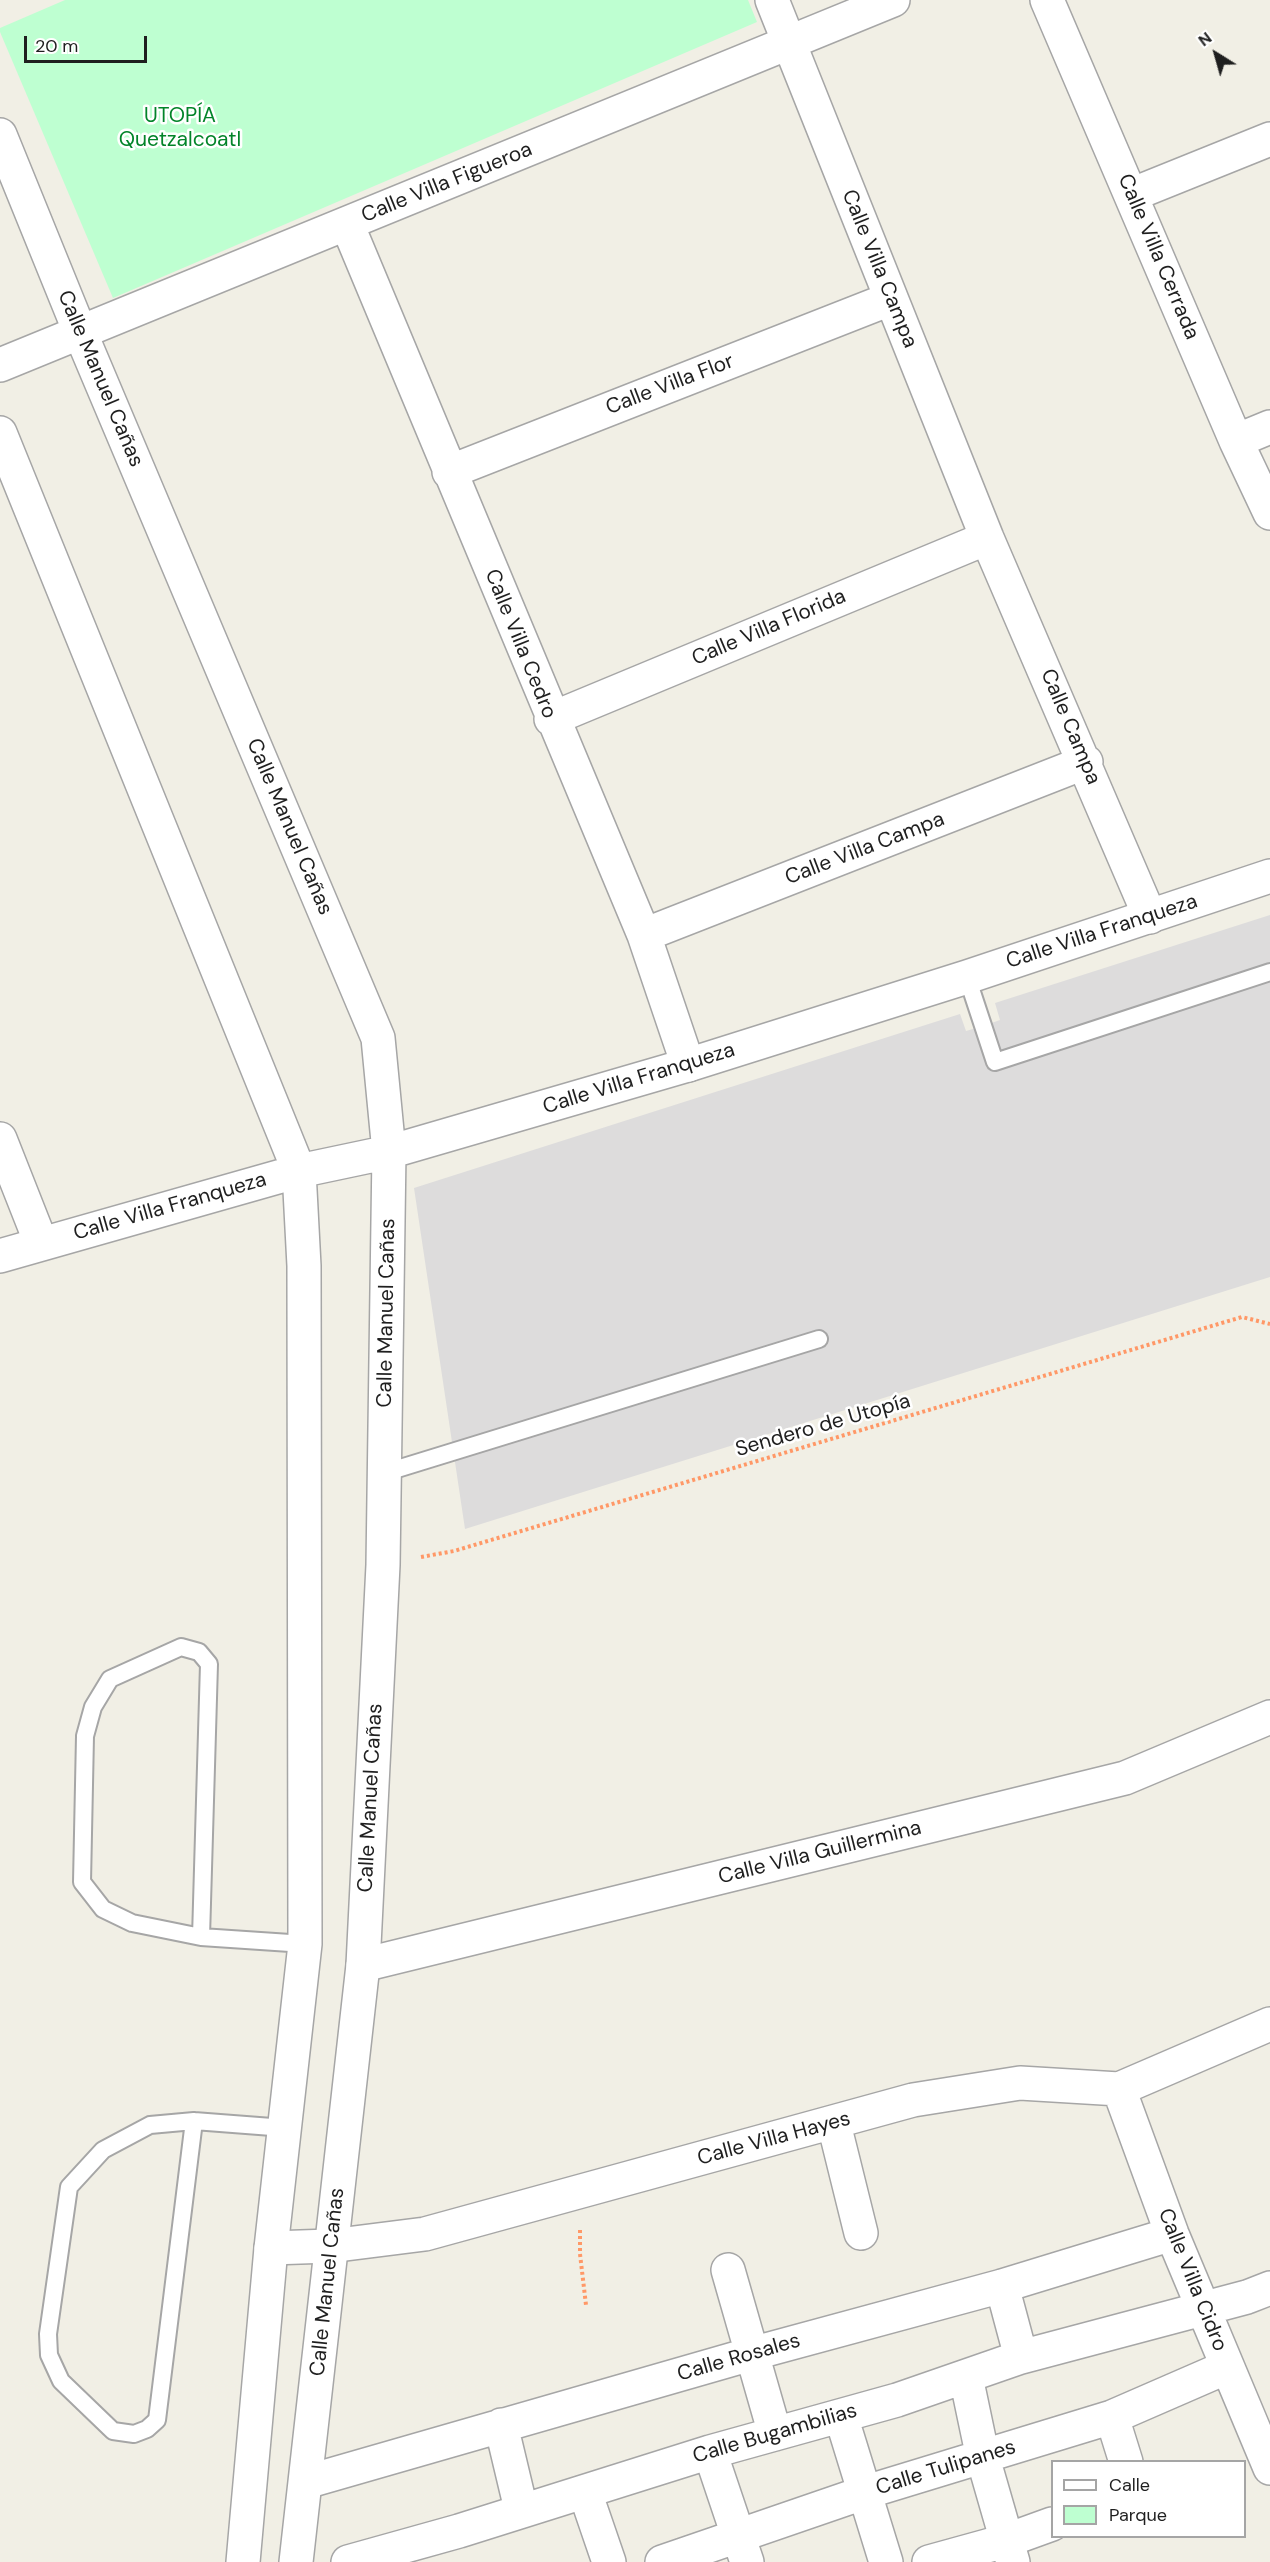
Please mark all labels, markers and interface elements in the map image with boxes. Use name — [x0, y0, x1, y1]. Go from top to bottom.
scale bar — [27, 24, 150, 62]
north arrow — [1186, 24, 1246, 84]
text: N — [1194, 27, 1216, 51]
text: 20 m — [35, 34, 78, 58]
park label: UTOPÍA Quetzalcoatl — [119, 103, 241, 153]
street label: Calle Villa Figueroa — [358, 137, 536, 229]
street label: Calle Villa Cerrada — [1112, 170, 1204, 344]
street label: Calle Villa Campa — [836, 186, 922, 352]
street label: Calle Manuel Cañas — [51, 287, 149, 471]
street label: Calle Villa Flor — [602, 349, 738, 421]
street label: Calle Villa Cedro — [479, 566, 561, 722]
street label: Calle Villa Florida — [688, 584, 850, 672]
street label: Calle Campa — [1034, 665, 1106, 789]
street label: Calle Manuel Cañas — [240, 735, 338, 919]
street label: Calle Villa Campa — [782, 807, 948, 891]
street label: Calle Villa Franqueza — [1003, 889, 1201, 975]
street label: Calle Villa Franqueza — [540, 1038, 738, 1120]
street label: Calle Villa Franqueza — [71, 1167, 269, 1247]
street label: Calle Manuel Cañas — [373, 1218, 401, 1408]
street label: Sendero de Utopía — [733, 1389, 913, 1463]
street label: Calle Manuel Cañas — [353, 1703, 389, 1893]
street label: Calle Villa Guillermina — [716, 1816, 924, 1890]
street label: Calle Villa Hayes — [695, 2106, 853, 2172]
street label: Calle Manuel Cañas — [306, 2187, 350, 2377]
street label: Calle Villa Cidro — [1152, 2205, 1232, 2355]
street label: Calle Rosales — [675, 2328, 803, 2388]
street label: Calle Bugambilias — [690, 2398, 860, 2470]
street label: Calle Tulipanes — [873, 2435, 1019, 2501]
legend — [1051, 2460, 1246, 2538]
text: Calle — [1109, 2473, 1150, 2497]
text: Parque — [1109, 2503, 1167, 2527]

